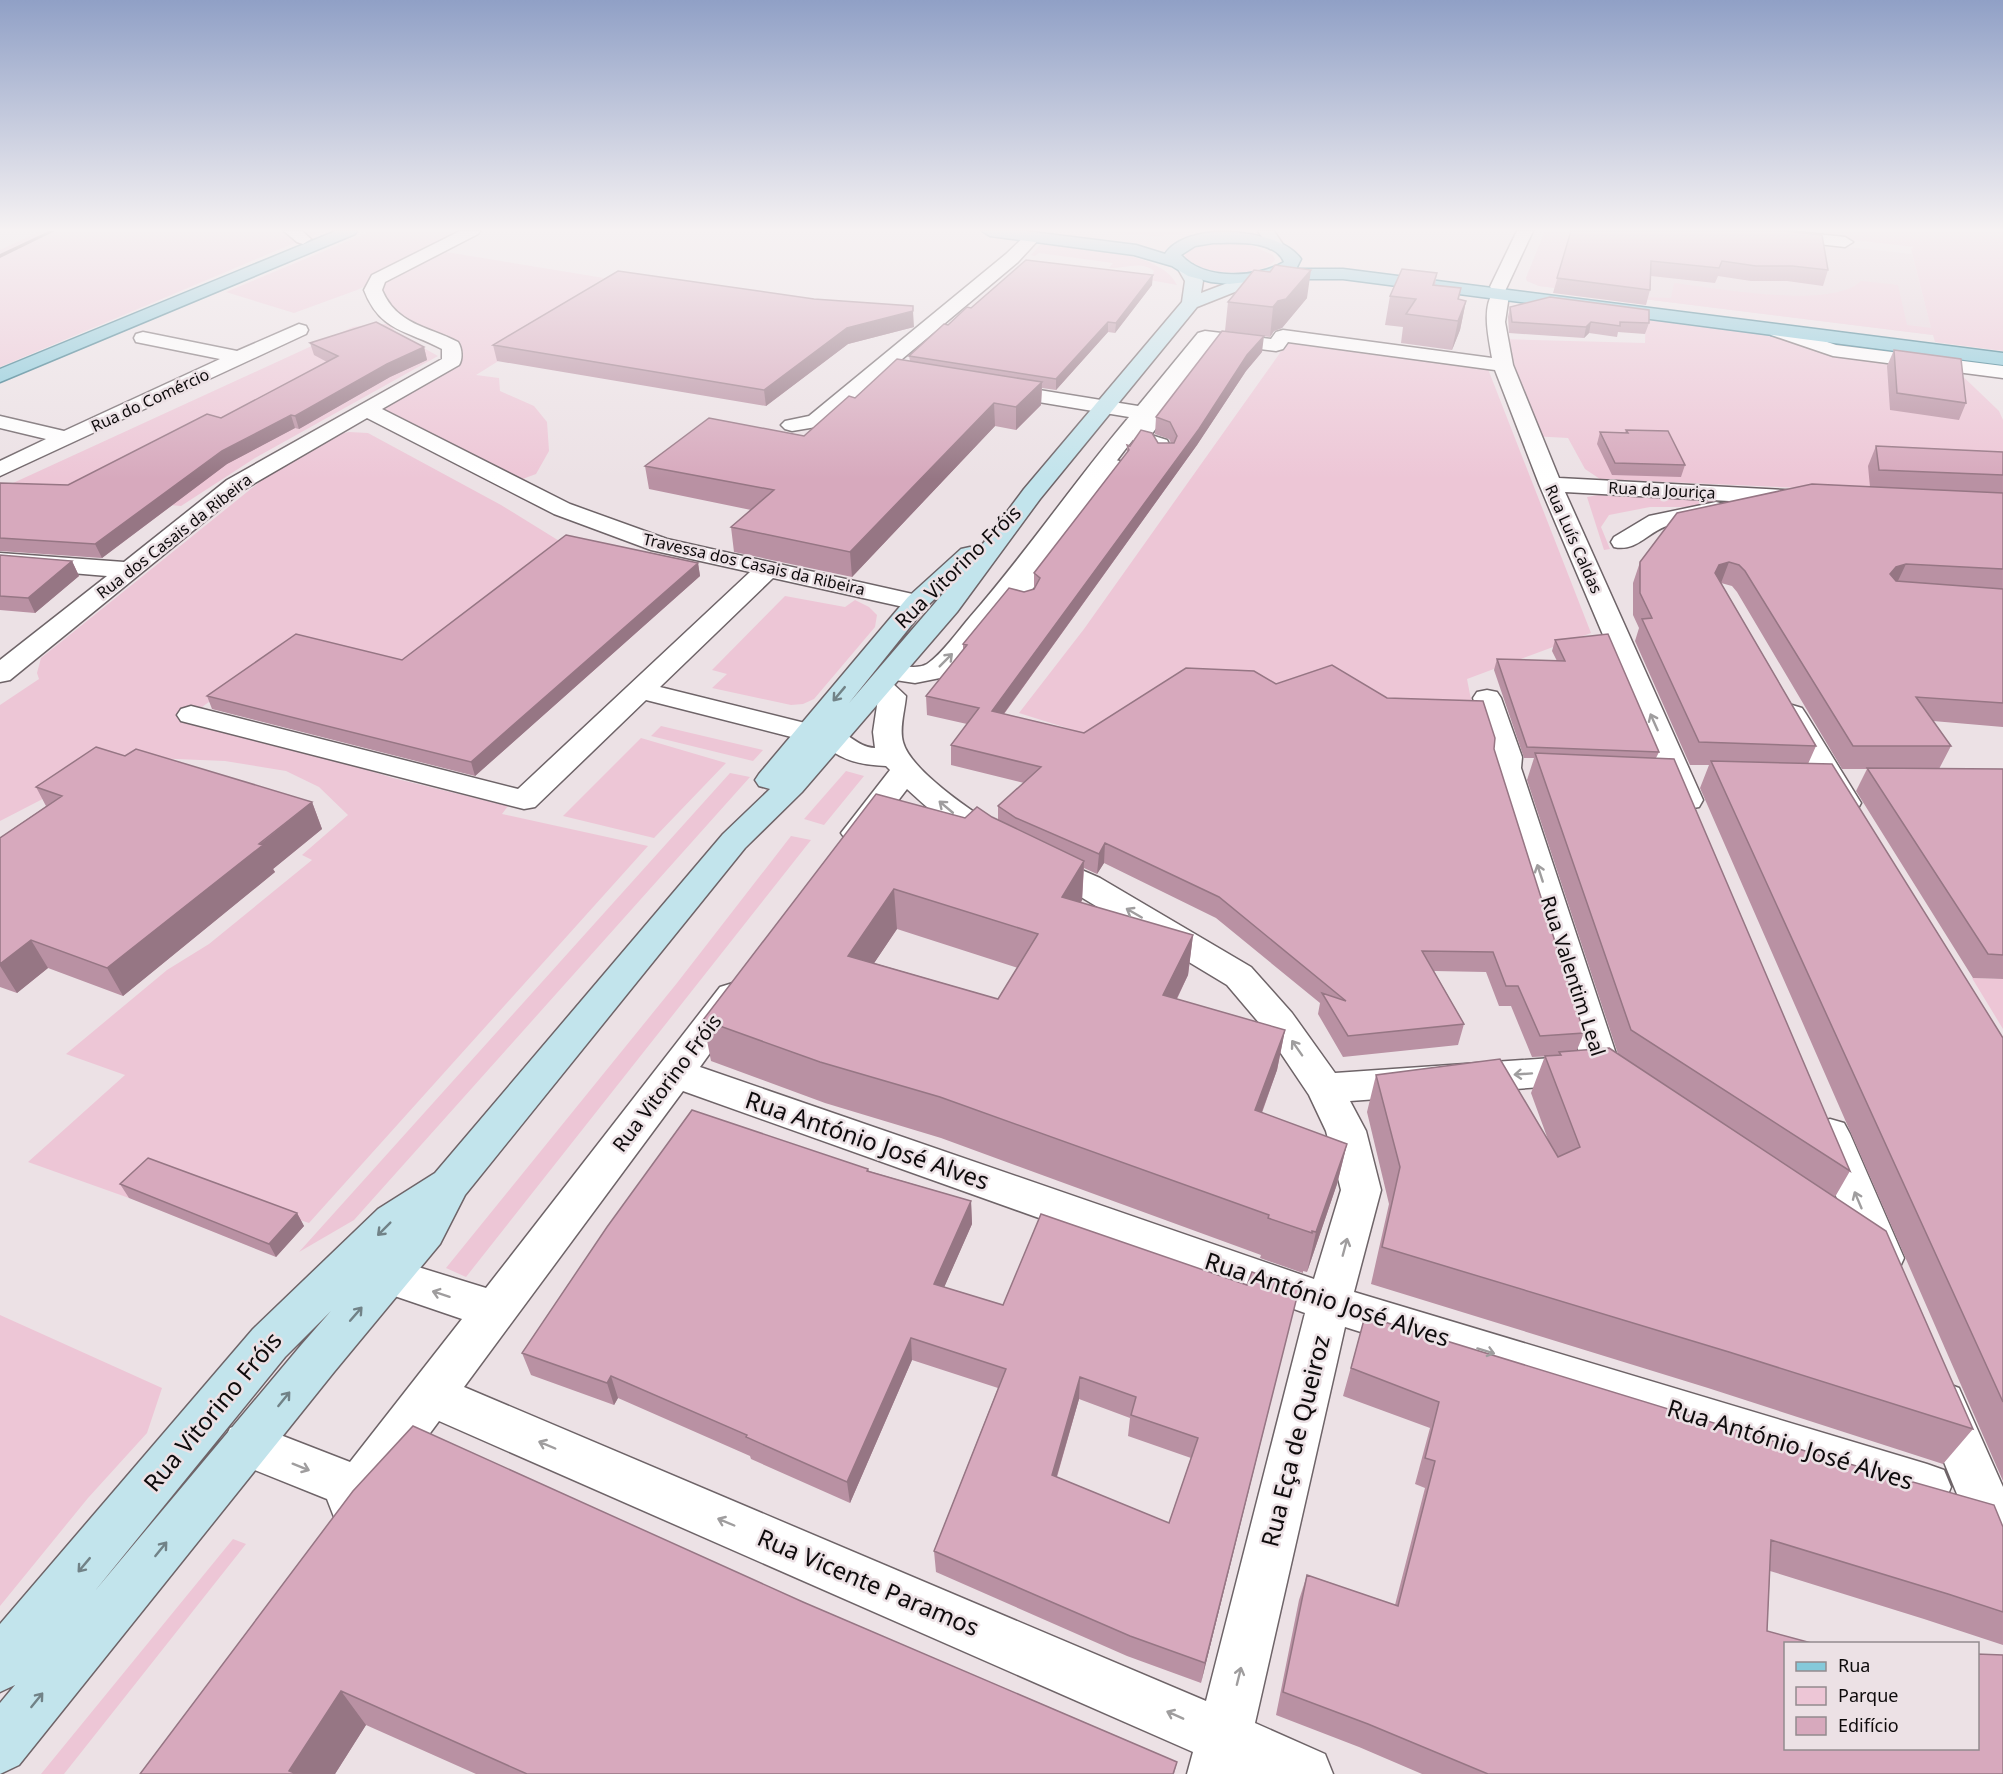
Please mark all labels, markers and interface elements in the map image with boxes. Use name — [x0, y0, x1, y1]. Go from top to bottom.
street label: Rua do Comércio — [87, 363, 213, 437]
street label: Rua dos Casais da Ribeira — [92, 468, 256, 604]
street label: Rua da Jouriça — [1608, 476, 1716, 504]
street label: Rua Luís Caldas — [1540, 481, 1608, 597]
street label: Rua Vitorino Fróis — [889, 499, 1027, 634]
street label: Travessa dos Casais da Ribeira — [641, 528, 867, 600]
one-way arrow — [938, 652, 953, 667]
one-way arrow — [832, 686, 846, 701]
one-way arrow — [1648, 713, 1659, 731]
one-way arrow — [939, 800, 954, 814]
one-way arrow — [1533, 864, 1544, 883]
street label: Rua Valentim Leal — [1535, 892, 1612, 1060]
one-way arrow — [1125, 906, 1142, 918]
street label: Rua Vitorino Fróis — [606, 1008, 727, 1157]
one-way arrow — [1291, 1041, 1303, 1057]
one-way arrow — [1514, 1069, 1533, 1080]
street label: Rua António José Alves — [741, 1082, 994, 1197]
one-way arrow — [1852, 1192, 1863, 1210]
one-way arrow — [377, 1222, 392, 1236]
one-way arrow — [1340, 1238, 1351, 1257]
street label: Rua António José Alves — [1201, 1243, 1454, 1354]
one-way arrow — [432, 1288, 451, 1299]
one-way arrow — [349, 1307, 363, 1322]
street label: Rua Vitorino Fróis — [135, 1324, 288, 1498]
street label: Rua Eça de Queiroz — [1252, 1331, 1337, 1550]
one-way arrow — [1476, 1346, 1495, 1357]
street label: Rua António José Alves — [1663, 1390, 1918, 1497]
one-way arrow — [278, 1391, 291, 1407]
one-way arrow — [538, 1439, 557, 1450]
one-way arrow — [291, 1462, 309, 1473]
one-way arrow — [717, 1516, 736, 1527]
street label: Rua Vicente Paramos — [753, 1520, 984, 1643]
one-way arrow — [154, 1542, 167, 1558]
one-way arrow — [77, 1557, 90, 1573]
legend — [1784, 1642, 1979, 1750]
text: Rua — [1838, 1653, 1870, 1677]
one-way arrow — [1233, 1667, 1245, 1686]
text: Parque — [1838, 1683, 1898, 1707]
one-way arrow — [30, 1693, 44, 1708]
one-way arrow — [1167, 1709, 1185, 1721]
text: Edifício — [1838, 1713, 1899, 1737]

